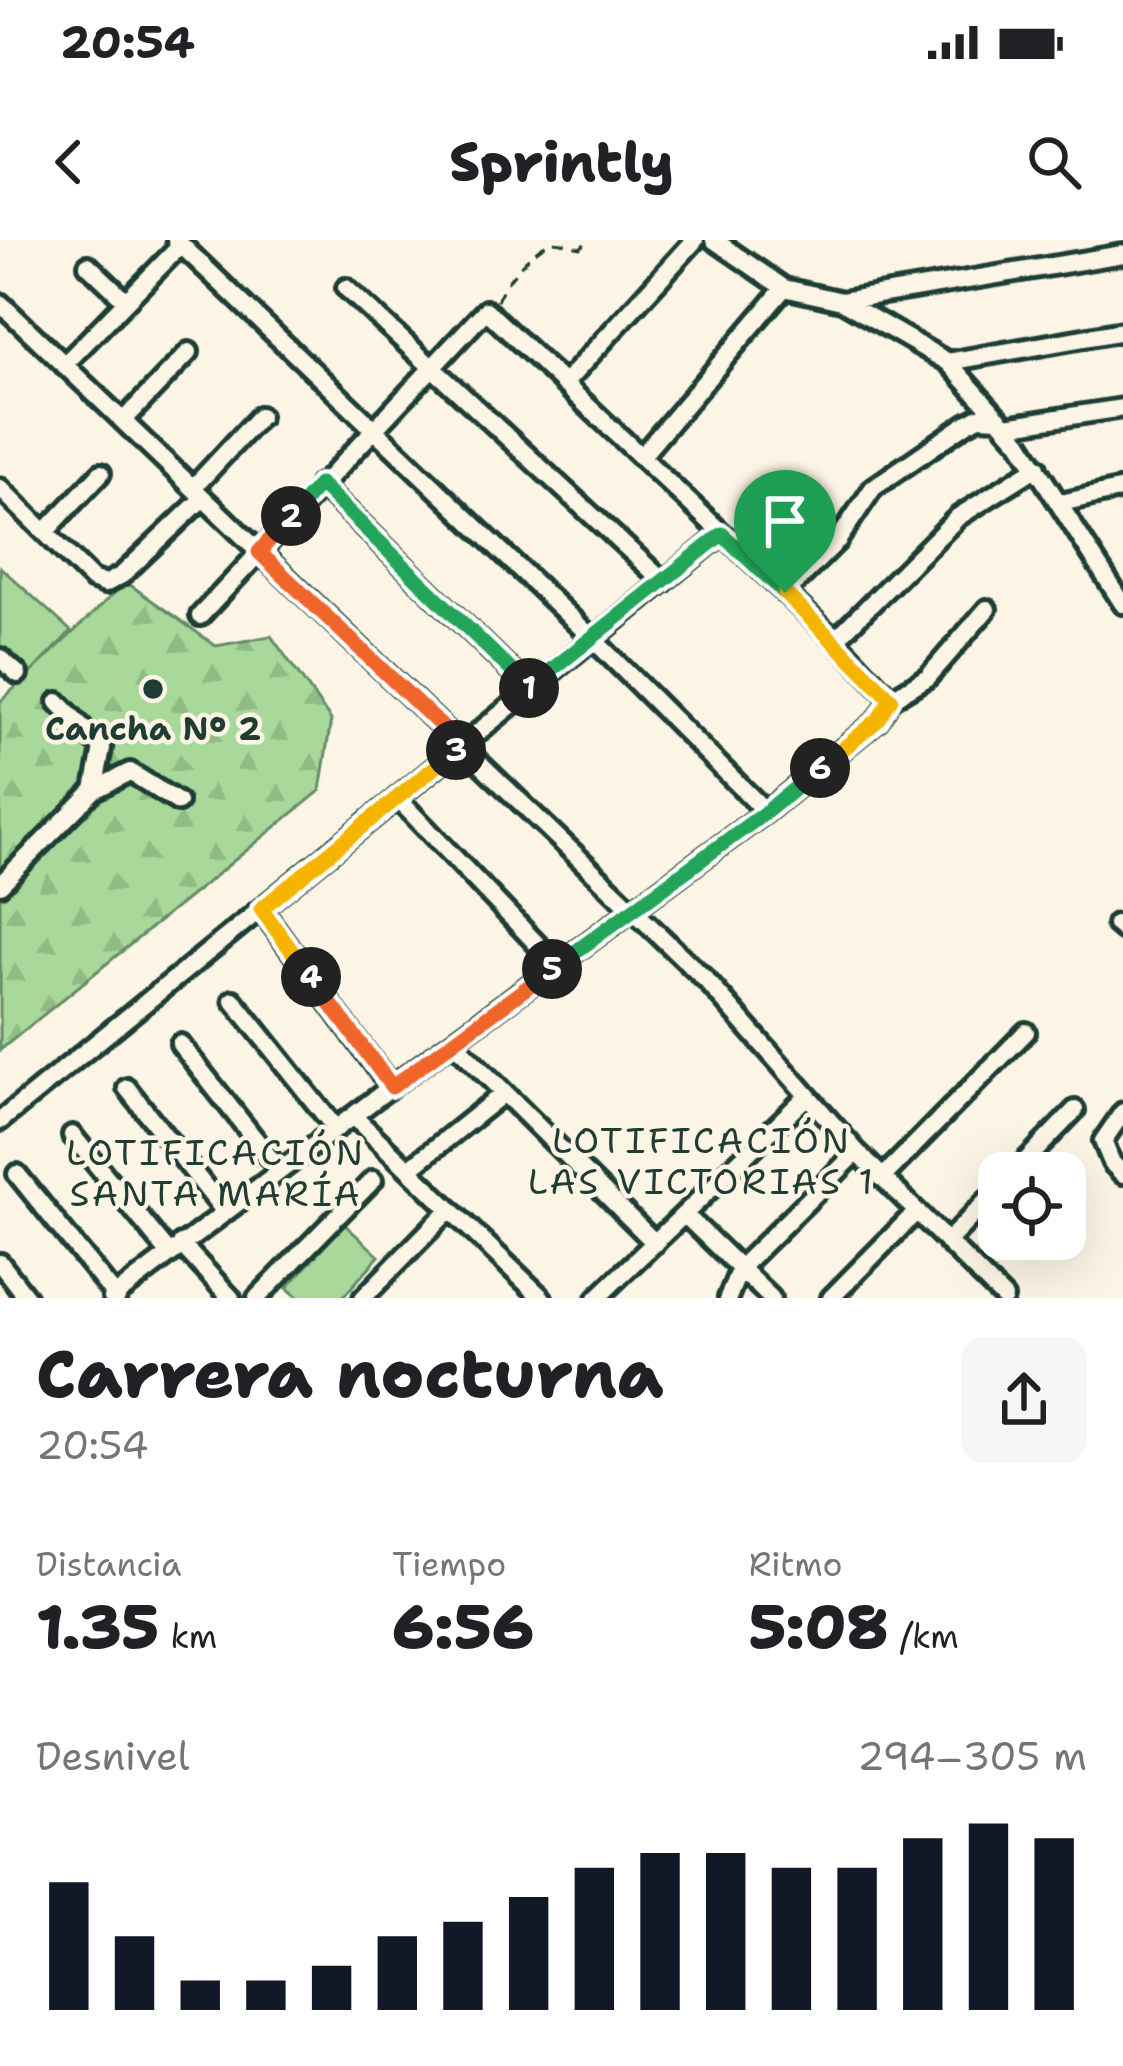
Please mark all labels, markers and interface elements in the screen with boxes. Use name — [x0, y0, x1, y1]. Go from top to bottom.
text: 20:54 — [60, 12, 195, 72]
text: Sprintly — [449, 126, 674, 198]
icon: back — [36, 129, 102, 195]
icon: search — [1021, 129, 1087, 195]
pin — [734, 470, 836, 593]
pin: 2 — [261, 486, 321, 546]
icon: arrive — [752, 488, 818, 554]
text: 2 — [279, 493, 303, 538]
pin: 1 — [499, 658, 559, 718]
text: 1 — [521, 665, 537, 710]
marker: Cancha Nº 2 — [140, 676, 166, 702]
place label: Cancha Nº 2 — [45, 706, 261, 751]
pin: 3 — [426, 720, 486, 780]
text: 3 — [444, 727, 468, 772]
pin: 6 — [790, 738, 850, 798]
text: 6 — [808, 745, 832, 790]
pin: 5 — [522, 939, 582, 999]
text: 5 — [542, 946, 562, 991]
pin: 4 — [281, 947, 341, 1007]
text: 4 — [299, 954, 323, 999]
district label: LOTIFICACIÓN LAS VICTORIAS 1 — [528, 1116, 876, 1206]
district label: LOTIFICACIÓN SANTA MARÍA — [66, 1128, 366, 1218]
map controls — [978, 1152, 1086, 1260]
button: locate — [978, 1152, 1086, 1260]
text: Carrera nocturna — [36, 1330, 664, 1418]
button: share — [961, 1337, 1087, 1463]
text: 20:54 — [36, 1419, 149, 1471]
text: Distancia — [36, 1542, 181, 1587]
text: Tiempo — [392, 1542, 506, 1587]
text: Ritmo — [749, 1542, 842, 1587]
text: 1.35 — [36, 1587, 159, 1667]
text: 6:56 — [392, 1587, 534, 1667]
text: 5:08 — [749, 1587, 888, 1667]
text: km — [159, 1614, 217, 1659]
text: /km — [888, 1614, 959, 1659]
text: Desnivel — [36, 1730, 190, 1782]
text: 294–305 m — [857, 1730, 1087, 1782]

